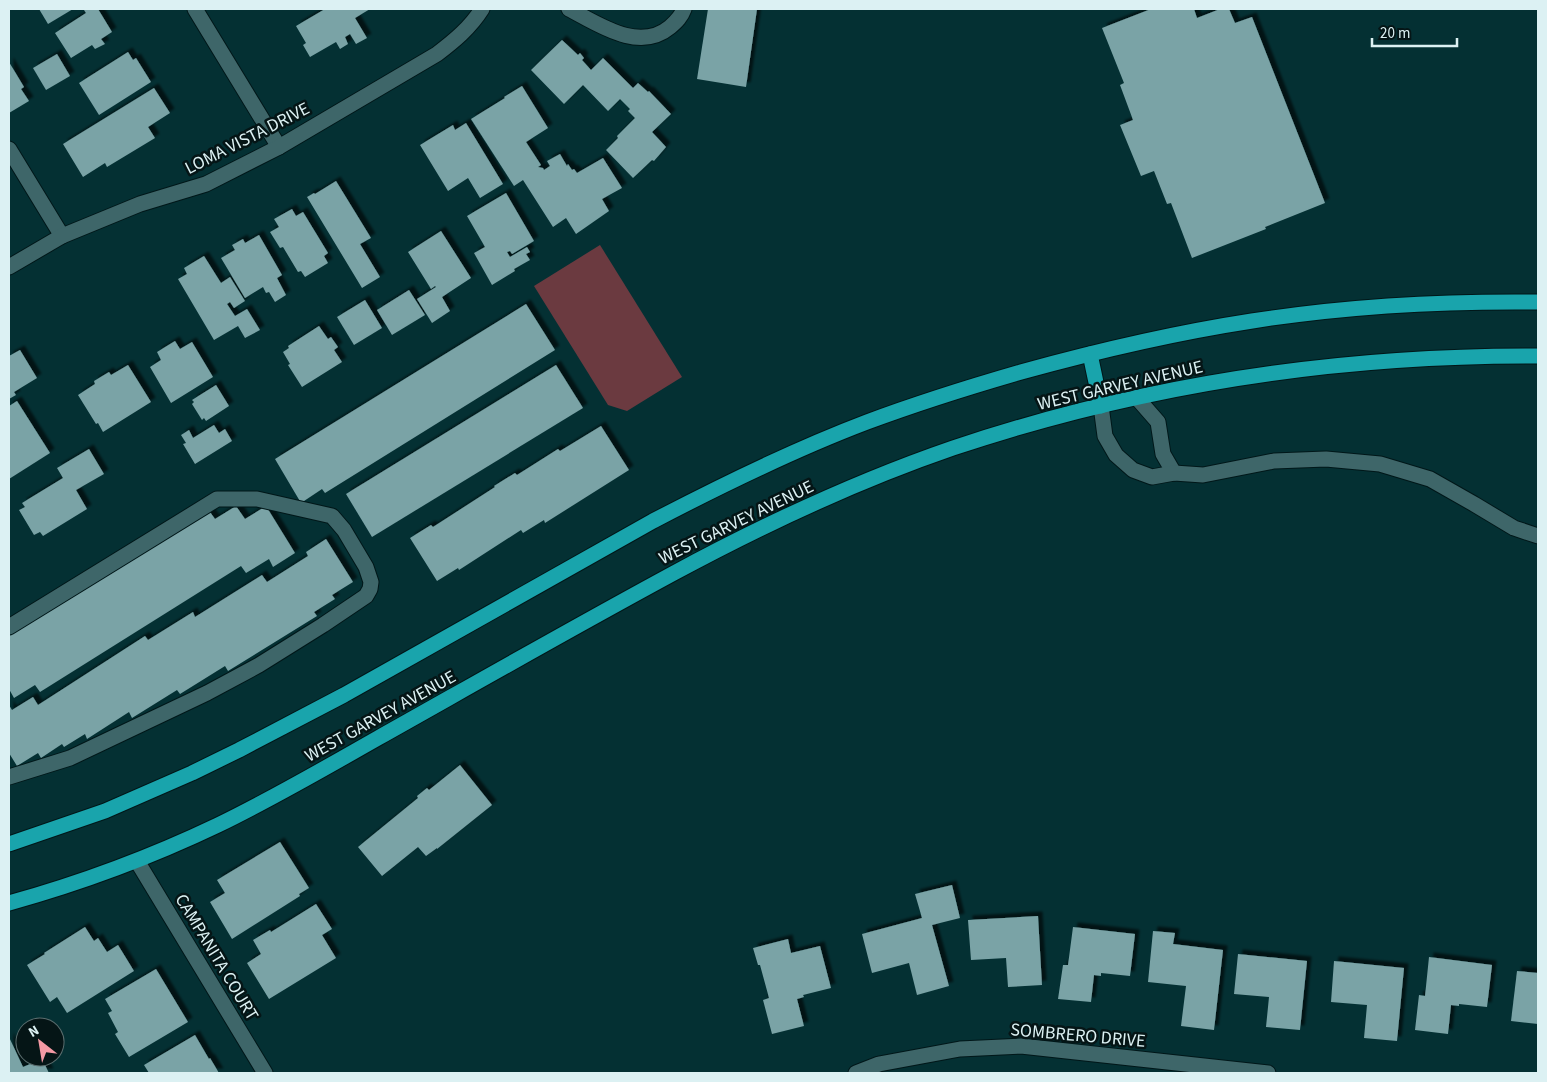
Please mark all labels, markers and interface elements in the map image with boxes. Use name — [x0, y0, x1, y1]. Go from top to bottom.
scale bar — [1372, 15, 1457, 47]
text: 20 m — [1380, 23, 1410, 44]
street label: LOMA VISTA DRIVE — [180, 96, 314, 181]
street label: WEST GARVEY AVENUE — [1035, 354, 1205, 417]
street label: WEST GARVEY AVENUE — [655, 474, 818, 571]
street label: WEST GARVEY AVENUE — [300, 664, 460, 768]
street label: CAMPANITA COURT — [169, 889, 265, 1026]
north arrow — [15, 1017, 65, 1067]
street label: SOMBRERO DRIVE — [1009, 1017, 1147, 1054]
text: N — [25, 1021, 43, 1043]

